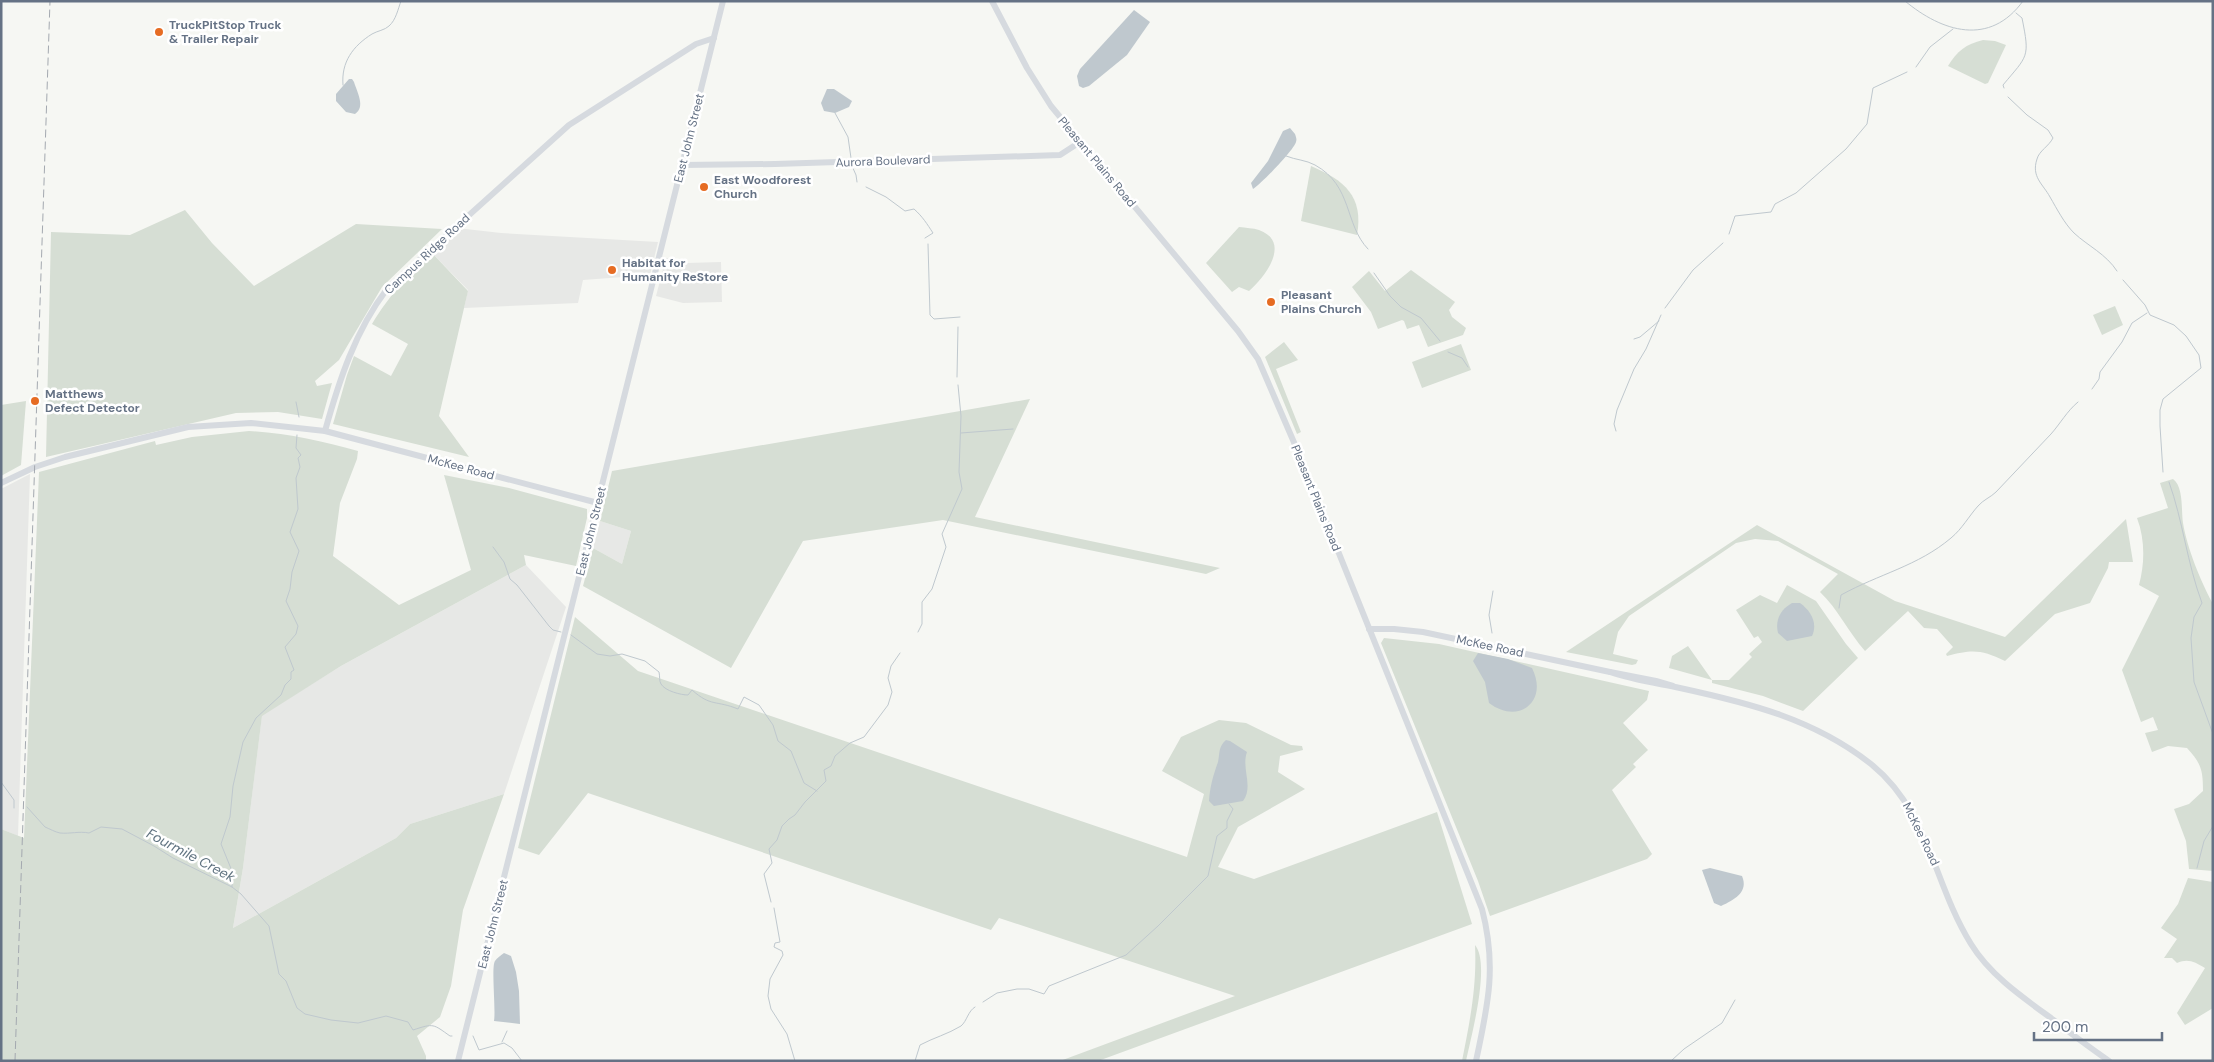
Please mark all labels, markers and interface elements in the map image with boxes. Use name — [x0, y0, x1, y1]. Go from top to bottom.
place label: TruckPitStop Truck & Trailer Repair — [169, 17, 281, 47]
marker: TruckPitStop Truck & Trailer Repair — [153, 26, 165, 38]
street label: East John Street — [670, 92, 708, 184]
street label: Pleasant Plains Road — [1054, 113, 1140, 211]
street label: Aurora Boulevard — [835, 151, 931, 171]
place label: East Woodforest Church — [714, 172, 811, 202]
marker: East Woodforest Church — [698, 181, 710, 193]
street label: Campus Ridge Road — [381, 210, 473, 298]
place label: Habitat for Humanity ReStore — [622, 255, 728, 285]
marker: Habitat for Humanity ReStore — [606, 264, 618, 276]
place label: Pleasant Plains Church — [1281, 287, 1362, 317]
marker: Pleasant Plains Church — [1265, 296, 1277, 308]
place label: Matthews Defect Detector — [45, 386, 140, 416]
marker: Matthews Defect Detector — [29, 395, 41, 407]
street label: Pleasant Plains Road — [1287, 442, 1345, 554]
street label: McKee Road — [426, 450, 496, 484]
street label: East John Street — [572, 485, 610, 577]
street label: McKee Road — [1455, 631, 1525, 661]
street label: McKee Road — [1899, 800, 1943, 868]
water label: Fourmile Creek — [144, 824, 239, 886]
street label: East John Street — [474, 878, 512, 970]
scale bar — [2034, 1010, 2162, 1042]
text: 200 m — [2042, 1017, 2088, 1037]

